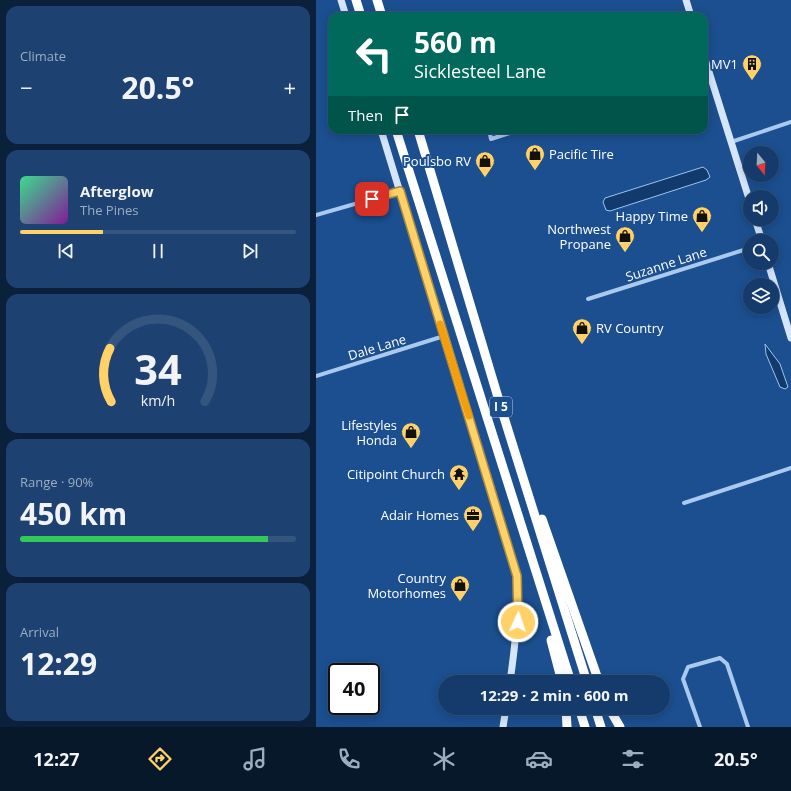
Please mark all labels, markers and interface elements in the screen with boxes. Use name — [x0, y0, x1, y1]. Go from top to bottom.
text: 560 m — [414, 23, 497, 61]
icon: left — [348, 28, 400, 80]
text: Climate — [20, 47, 66, 65]
building icon: MV1 — [741, 53, 763, 81]
place label: MV1 — [711, 55, 738, 73]
text: Sicklesteel Lane — [414, 59, 546, 83]
text: 20.5° — [122, 67, 194, 108]
text: − — [20, 72, 33, 102]
text: + — [283, 72, 296, 102]
icon: arrive — [391, 104, 413, 126]
text: Then — [348, 105, 383, 125]
shop icon: Pacific Tire — [524, 143, 546, 171]
place label: Pacific Tire — [549, 145, 614, 163]
north arrow — [743, 146, 779, 182]
map controls — [743, 146, 779, 314]
shop icon: Poulsbo RV — [474, 150, 496, 178]
place label: Poulsbo RV — [403, 152, 471, 170]
text: Afterglow — [80, 181, 154, 201]
pin — [355, 182, 389, 216]
icon: arrive — [361, 188, 383, 210]
button: sound — [743, 190, 779, 226]
text: The Pines — [80, 201, 138, 219]
shop icon: Happy Time — [691, 205, 713, 233]
place label: Happy Time — [616, 207, 688, 225]
place label: Northwest Propane — [547, 220, 611, 253]
shop icon: Northwest Propane — [614, 225, 636, 253]
button: search — [743, 234, 779, 270]
icon: previous — [55, 240, 77, 262]
icon: pause — [147, 240, 169, 262]
icon: next — [239, 240, 261, 262]
street label: Suzanne Lane — [623, 242, 709, 286]
button: layers — [743, 278, 779, 314]
shop icon: RV Country — [571, 317, 593, 345]
place label: RV Country — [596, 319, 664, 337]
street label: Dale Lane — [346, 330, 408, 364]
text: 34 — [134, 340, 182, 396]
text: km/h — [141, 390, 175, 409]
road number: I 5 — [490, 397, 512, 417]
place label: Lifestyles Honda — [341, 416, 397, 449]
shop icon: Lifestyles Honda — [400, 421, 422, 449]
temple icon: Citipoint Church — [448, 463, 470, 491]
place label: Citipoint Church — [347, 465, 445, 483]
text: Range · 90% — [20, 473, 93, 491]
text: 450 km — [20, 493, 127, 534]
office icon: Adair Homes — [462, 504, 484, 532]
place label: Adair Homes — [381, 506, 459, 524]
place label: Country Motorhomes — [367, 569, 446, 602]
shop icon: Country Motorhomes — [449, 574, 471, 602]
position arrow — [497, 601, 539, 643]
text: Arrival — [20, 623, 59, 641]
text: 12:29 — [20, 643, 97, 684]
speed limit sign: 40 — [328, 663, 380, 715]
text: 12:29 · 2 min · 600 m — [480, 685, 628, 705]
icon: directions — [146, 745, 174, 773]
icon: music — [241, 745, 269, 773]
icon: phone — [335, 745, 363, 773]
icon: climate — [430, 745, 458, 773]
icon: car — [525, 745, 553, 773]
icon: filters — [619, 745, 647, 773]
text: 12:27 — [33, 747, 80, 771]
text: 20.5° — [714, 747, 758, 771]

